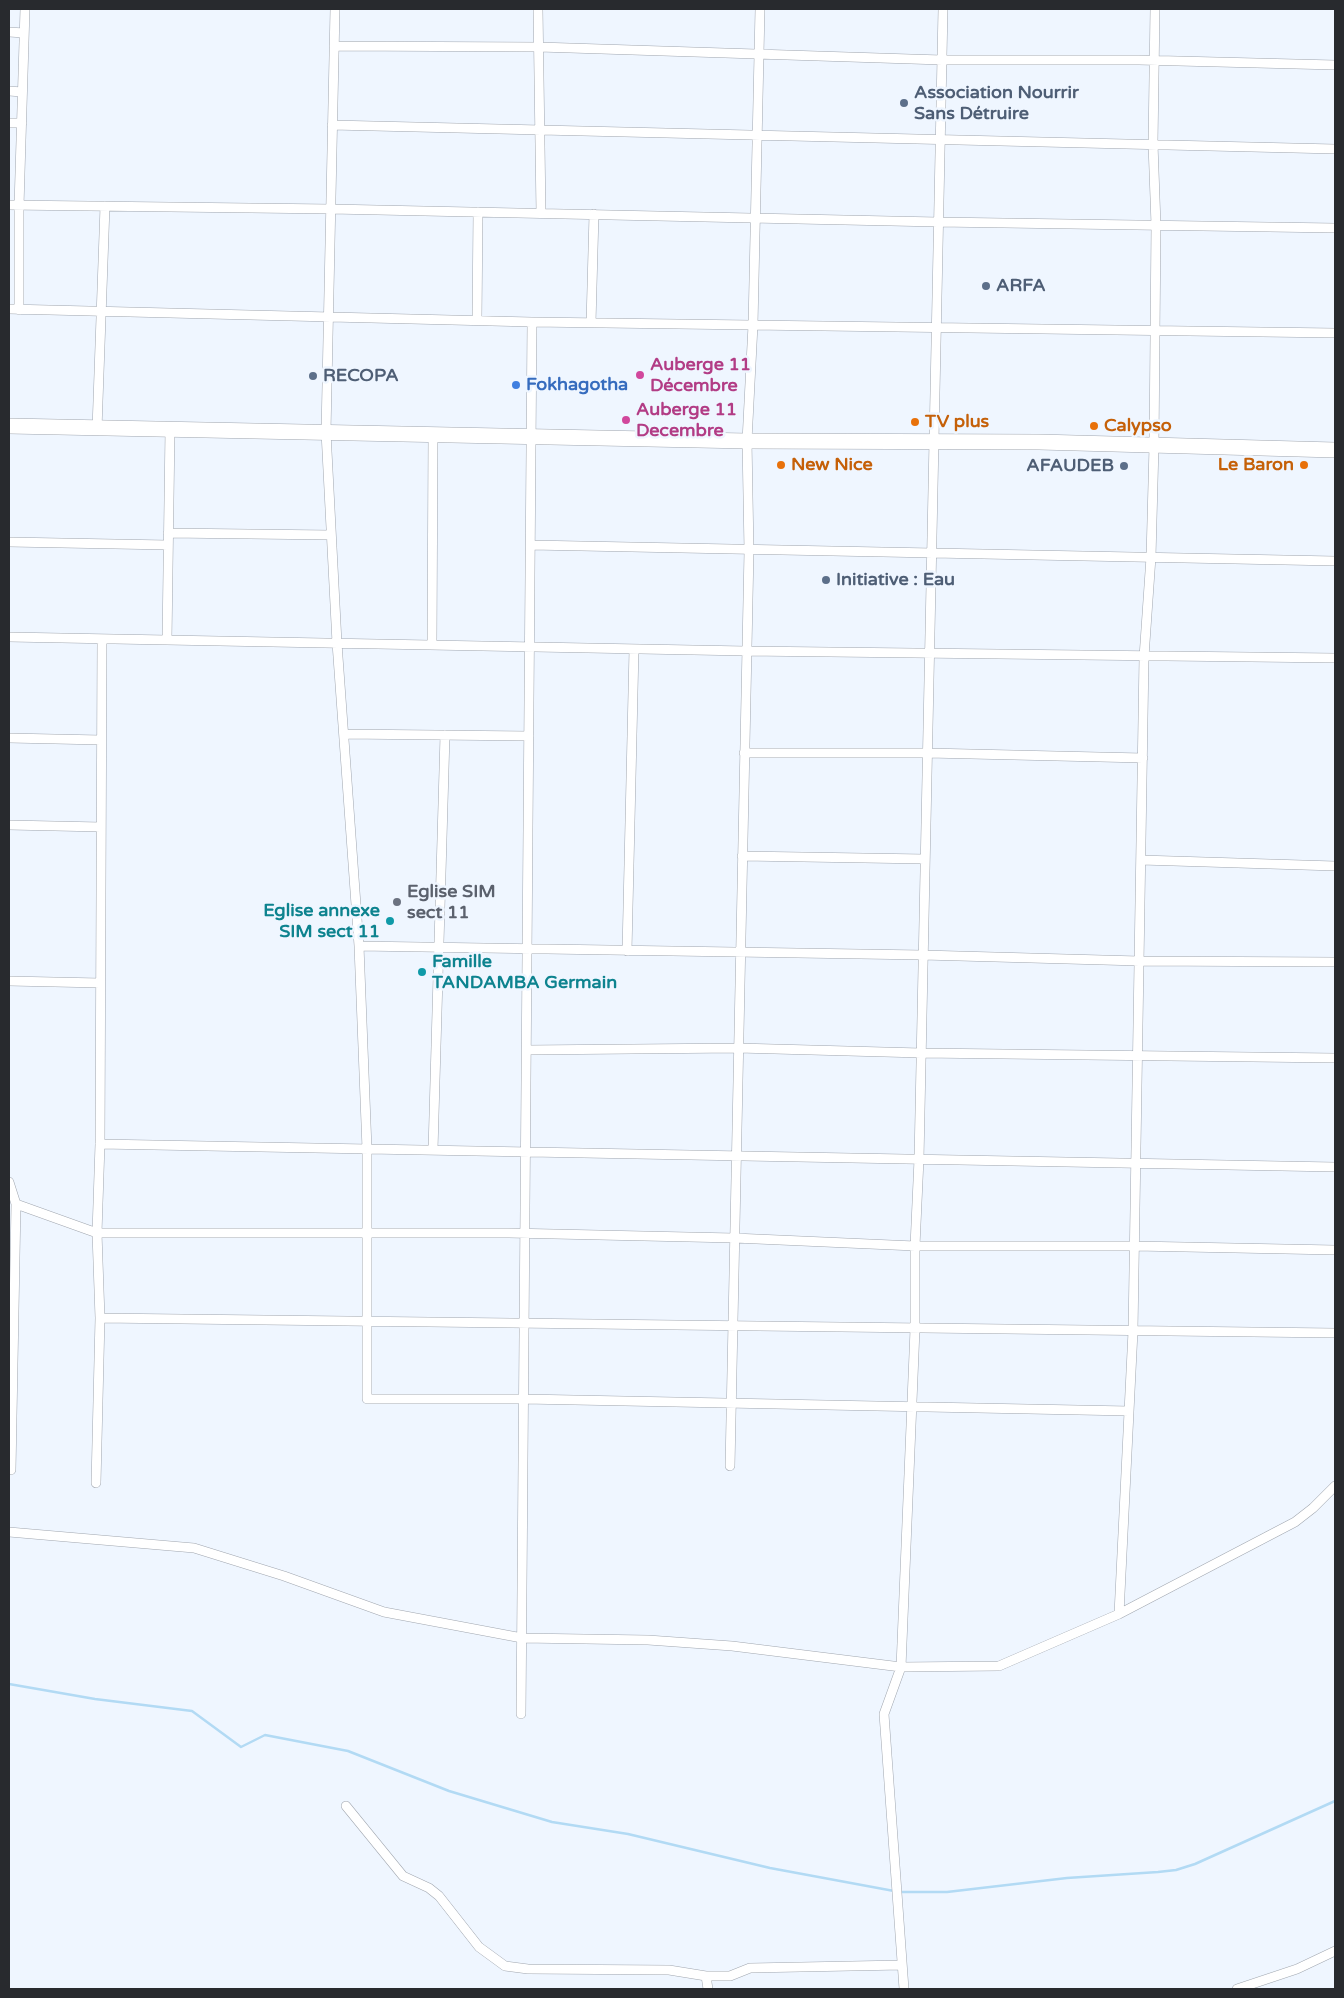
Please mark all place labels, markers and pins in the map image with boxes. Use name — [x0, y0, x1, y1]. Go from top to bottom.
place label: Association Nourrir Sans Détruire — [914, 82, 1079, 125]
marker: Association Nourrir Sans Détruire — [898, 97, 910, 109]
place label: ARFA — [996, 275, 1046, 297]
marker: ARFA — [980, 280, 992, 292]
place label: Auberge 11 Décembre — [650, 354, 751, 396]
place label: RECOPA — [323, 365, 399, 387]
marker: Auberge 11 Décembre — [634, 369, 646, 381]
marker: RECOPA — [307, 370, 319, 382]
place label: Fokhagotha — [526, 374, 628, 396]
marker: Fokhagotha — [510, 379, 522, 391]
place label: Auberge 11 Decembre — [636, 399, 737, 442]
place label: TV plus — [925, 411, 989, 433]
marker: Auberge 11 Decembre — [620, 414, 632, 426]
place label: Calypso — [1104, 415, 1172, 437]
marker: TV plus — [909, 416, 921, 428]
marker: Calypso — [1088, 420, 1100, 432]
place label: New Nice — [791, 454, 873, 476]
place label: Le Baron — [1218, 454, 1294, 476]
place label: AFAUDEB — [1026, 455, 1114, 477]
marker: New Nice — [775, 459, 787, 471]
marker: Le Baron — [1298, 459, 1310, 471]
marker: AFAUDEB — [1118, 460, 1130, 472]
place label: Initiative : Eau — [836, 569, 955, 591]
marker: Initiative : Eau — [820, 574, 832, 586]
place label: Eglise SIM sect 11 — [407, 881, 496, 924]
marker: Eglise SIM sect 11 — [391, 896, 403, 908]
place label: Eglise annexe SIM sect 11 — [263, 900, 380, 942]
marker: Eglise annexe SIM sect 11 — [384, 915, 396, 927]
place label: Famille TANDAMBA Germain — [432, 951, 617, 994]
marker: Famille TANDAMBA Germain — [416, 966, 428, 978]

